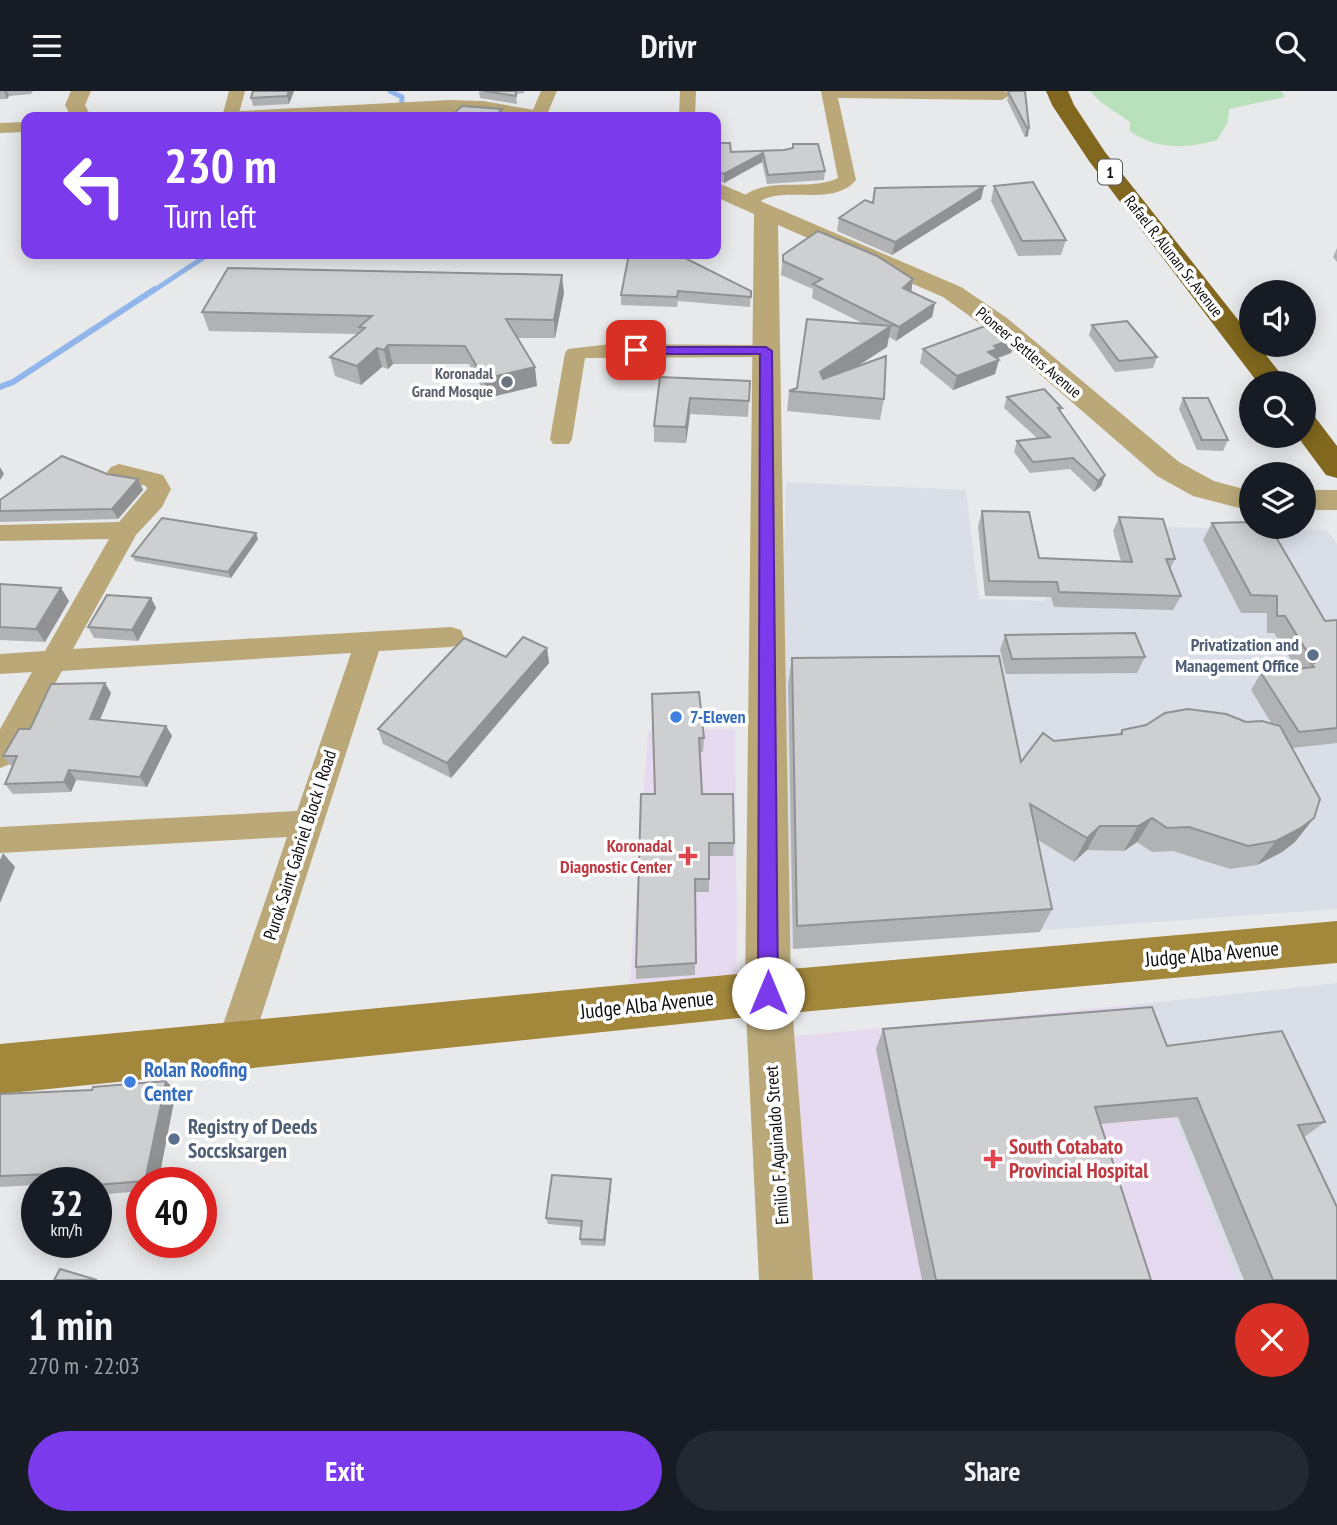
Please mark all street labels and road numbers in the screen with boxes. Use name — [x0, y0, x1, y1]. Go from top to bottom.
road number: 1 — [1098, 159, 1122, 185]
street label: Rafael R. Alunan Sr. Avenue — [1120, 191, 1228, 321]
street label: Pioneer Settlers Avenue — [972, 302, 1086, 402]
street label: Purok Saint Gabriel Block I Road — [258, 747, 341, 943]
street label: Judge Alba Avenue — [1143, 934, 1280, 973]
street label: Judge Alba Avenue — [578, 984, 715, 1025]
street label: Emilio F. Aguinaldo Street — [759, 1065, 794, 1225]

